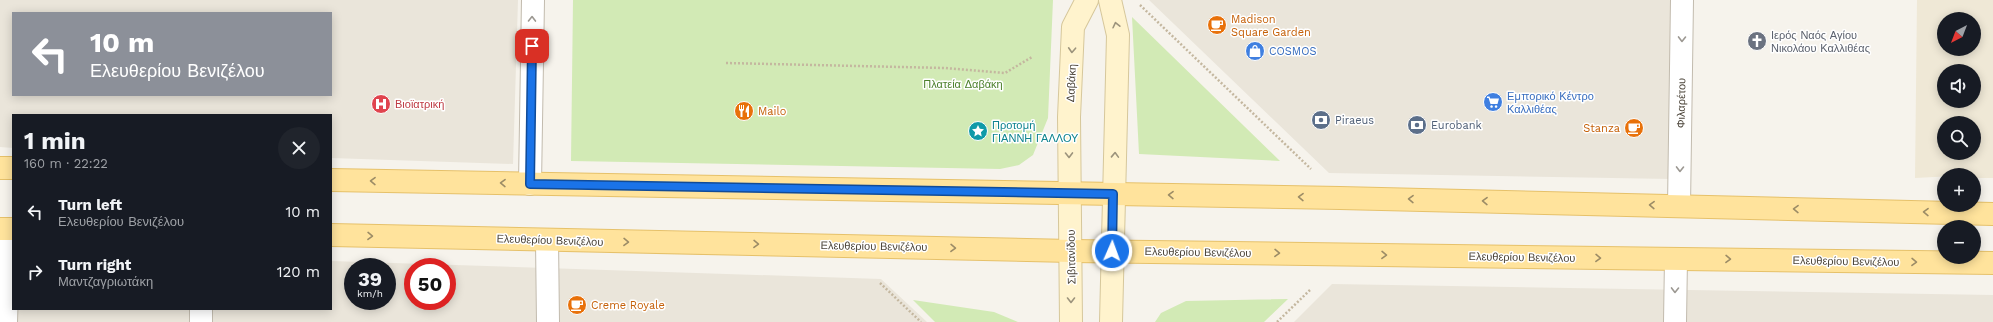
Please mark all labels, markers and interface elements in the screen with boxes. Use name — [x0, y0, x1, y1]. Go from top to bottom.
north arrow — [1937, 12, 1981, 56]
map controls — [1937, 12, 1981, 264]
place label: Madison Square Garden — [1231, 13, 1311, 39]
cafe icon: Madison Square Garden — [1206, 14, 1228, 36]
one-way arrow — [528, 16, 536, 22]
one-way arrow — [1113, 22, 1121, 28]
text: 10 m — [90, 26, 154, 59]
icon: left — [24, 28, 76, 80]
pin — [515, 29, 549, 63]
place label: Ιερός Ναός Αγίου Νικολάου Καλλιθέας — [1771, 29, 1870, 55]
church icon: Ιερός Ναός Αγίου Νικολάου Καλλιθέας — [1746, 30, 1768, 52]
icon: arrive — [521, 35, 543, 57]
one-way arrow — [1678, 36, 1686, 42]
shop icon: COSMOS — [1244, 40, 1266, 62]
place label: COSMOS — [1269, 45, 1317, 58]
one-way arrow — [1068, 47, 1077, 53]
text: Ελευθερίου Βενιζέλου — [90, 60, 265, 81]
street label: Δαβάκη — [1064, 64, 1079, 102]
button: sound — [1937, 64, 1981, 108]
park label: Πλατεία Δαβάκη — [923, 78, 1003, 91]
street label: Φιλαρέτου — [1675, 78, 1688, 128]
place label: Εμπορικό Κέντρο Καλλιθέας — [1507, 90, 1594, 116]
supermarket icon: Εμπορικό Κέντρο Καλλιθέας — [1482, 91, 1504, 113]
hospital icon: Βιοϊατρική — [370, 93, 392, 115]
place label: Βιοϊατρική — [395, 98, 444, 111]
restaurant icon: Mailo — [733, 100, 755, 122]
place label: Mailo — [758, 105, 786, 118]
bank icon: Piraeus — [1310, 109, 1332, 131]
place label: Piraeus — [1335, 114, 1374, 127]
bank icon: Eurobank — [1406, 114, 1428, 136]
button: search — [1937, 116, 1981, 160]
cafe icon: Stanza — [1623, 117, 1645, 139]
place label: Προτομή ΓΙΑΝΝΗ ΓΑΛΛΟΥ — [992, 119, 1079, 145]
place label: Eurobank — [1431, 119, 1482, 132]
place icon: Προτομή ΓΙΑΝΝΗ ΓΑΛΛΟΥ — [967, 120, 989, 142]
place label: Stanza — [1583, 122, 1620, 135]
text: 1 min — [24, 127, 86, 155]
button: close — [278, 127, 320, 169]
one-way arrow — [1065, 152, 1073, 158]
one-way arrow — [1110, 152, 1119, 158]
text: 160 m · 22:22 — [24, 156, 108, 171]
one-way arrow — [1676, 166, 1684, 172]
button: + — [1937, 168, 1981, 212]
one-way arrow — [370, 177, 376, 185]
one-way arrow — [500, 179, 506, 187]
one-way arrow — [1168, 191, 1174, 199]
one-way arrow — [1298, 193, 1304, 201]
one-way arrow — [1408, 195, 1414, 203]
text: Turn left — [58, 196, 122, 214]
one-way arrow — [1482, 197, 1488, 205]
icon: left — [24, 201, 46, 223]
one-way arrow — [1649, 201, 1655, 210]
text: 10 m — [285, 203, 320, 221]
one-way arrow — [1793, 205, 1799, 213]
one-way arrow — [1923, 208, 1929, 216]
text: Ελευθερίου Βενιζέλου — [58, 214, 184, 229]
button: − — [1937, 220, 1981, 264]
street label: Σιβιτανίδου — [1065, 229, 1078, 284]
position arrow — [1091, 230, 1133, 272]
one-way arrow — [367, 232, 373, 240]
street label: Ελευθερίου Βενιζέλου — [496, 232, 604, 249]
one-way arrow — [623, 238, 629, 246]
street label: Ελευθερίου Βενιζέλου — [820, 239, 927, 254]
one-way arrow — [753, 240, 759, 248]
one-way arrow — [950, 243, 956, 252]
street label: Ελευθερίου Βενιζέλου — [1144, 245, 1251, 260]
one-way arrow — [1274, 249, 1280, 257]
street label: Ελευθερίου Βενιζέλου — [1468, 250, 1575, 265]
one-way arrow — [1381, 251, 1387, 259]
one-way arrow — [1595, 254, 1601, 262]
street label: Ελευθερίου Βενιζέλου — [1792, 254, 1899, 269]
one-way arrow — [1725, 255, 1731, 264]
text: Turn right — [58, 256, 131, 274]
speed limit sign: 50 — [404, 258, 456, 310]
one-way arrow — [1911, 258, 1917, 266]
icon: right — [24, 261, 46, 283]
text: 120 m — [277, 263, 320, 281]
text: 39 — [358, 267, 382, 291]
text: Μαντζαγριωτάκη — [58, 274, 153, 289]
one-way arrow — [1671, 287, 1679, 293]
text: km/h — [357, 288, 383, 299]
cafe icon: Creme Royale — [566, 294, 588, 316]
one-way arrow — [1067, 297, 1075, 303]
place label: Creme Royale — [591, 299, 665, 312]

